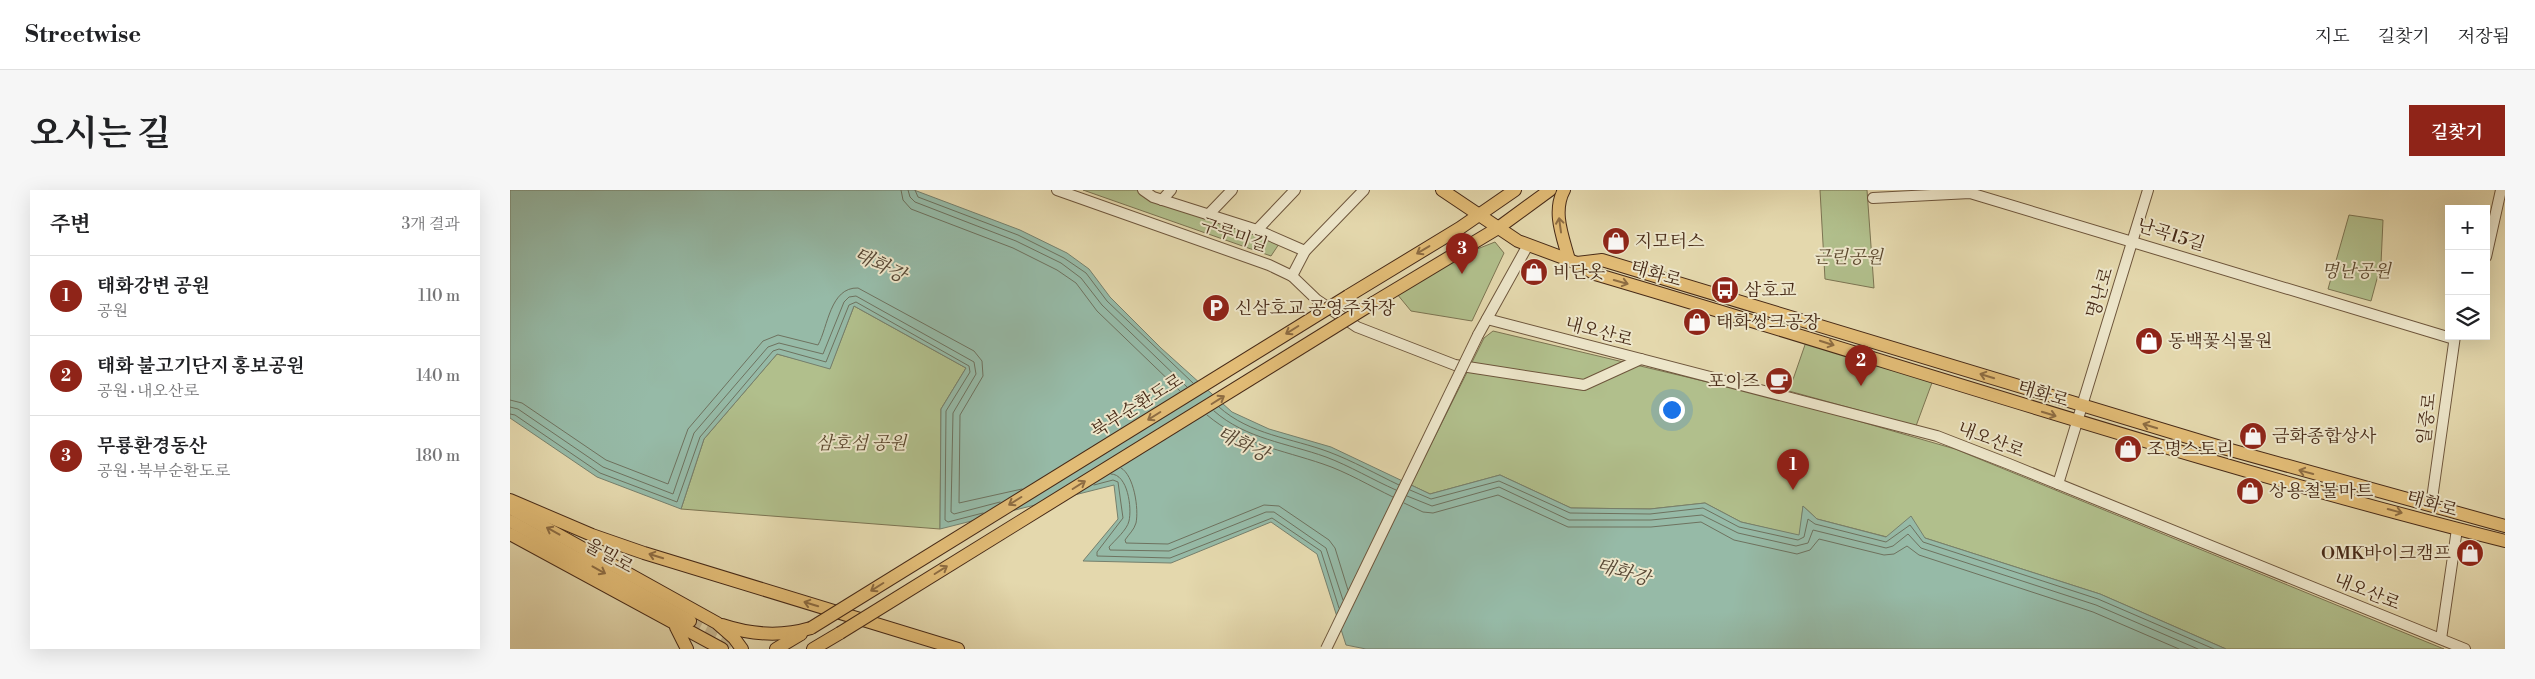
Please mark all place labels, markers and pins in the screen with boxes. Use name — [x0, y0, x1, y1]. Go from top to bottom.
shop icon: 지모터스 — [1601, 226, 1631, 256]
place label: 지모터스 — [1635, 230, 1705, 253]
pin: 3 — [1446, 233, 1478, 274]
shop icon: 비단옷 — [1519, 257, 1549, 287]
place label: 비단옷 — [1553, 261, 1605, 284]
bus stop icon: 삼호교 — [1710, 275, 1740, 305]
place label: 삼호교 — [1744, 279, 1797, 302]
parking icon: 신삼호교 공영주차장 — [1201, 293, 1231, 323]
place label: 신삼호교 공영주차장 — [1235, 297, 1396, 320]
shop icon: 태화씽크공장 — [1682, 307, 1712, 337]
place label: 태화씽크공장 — [1716, 311, 1821, 334]
shop icon: 동백꽃식물원 — [2134, 326, 2164, 356]
place label: 동백꽃식물원 — [2168, 330, 2272, 353]
pin: 2 — [1845, 345, 1877, 386]
cafe icon: 포이즈 — [1764, 366, 1794, 396]
place label: 포이즈 — [1708, 370, 1761, 393]
shop icon: 금화종합상사 — [2238, 421, 2268, 451]
place label: 금화종합상사 — [2272, 425, 2377, 448]
shop icon: 조명스토리 — [2113, 434, 2143, 464]
place label: 조명스토리 — [2147, 438, 2234, 461]
pin: 1 — [1777, 449, 1809, 490]
shop icon: 상용철물마트 — [2235, 476, 2265, 506]
place label: 상용철물마트 — [2269, 480, 2374, 503]
shop icon: OMK바이크캠프 — [2455, 538, 2485, 568]
place label: OMK바이크캠프 — [2321, 542, 2452, 565]

